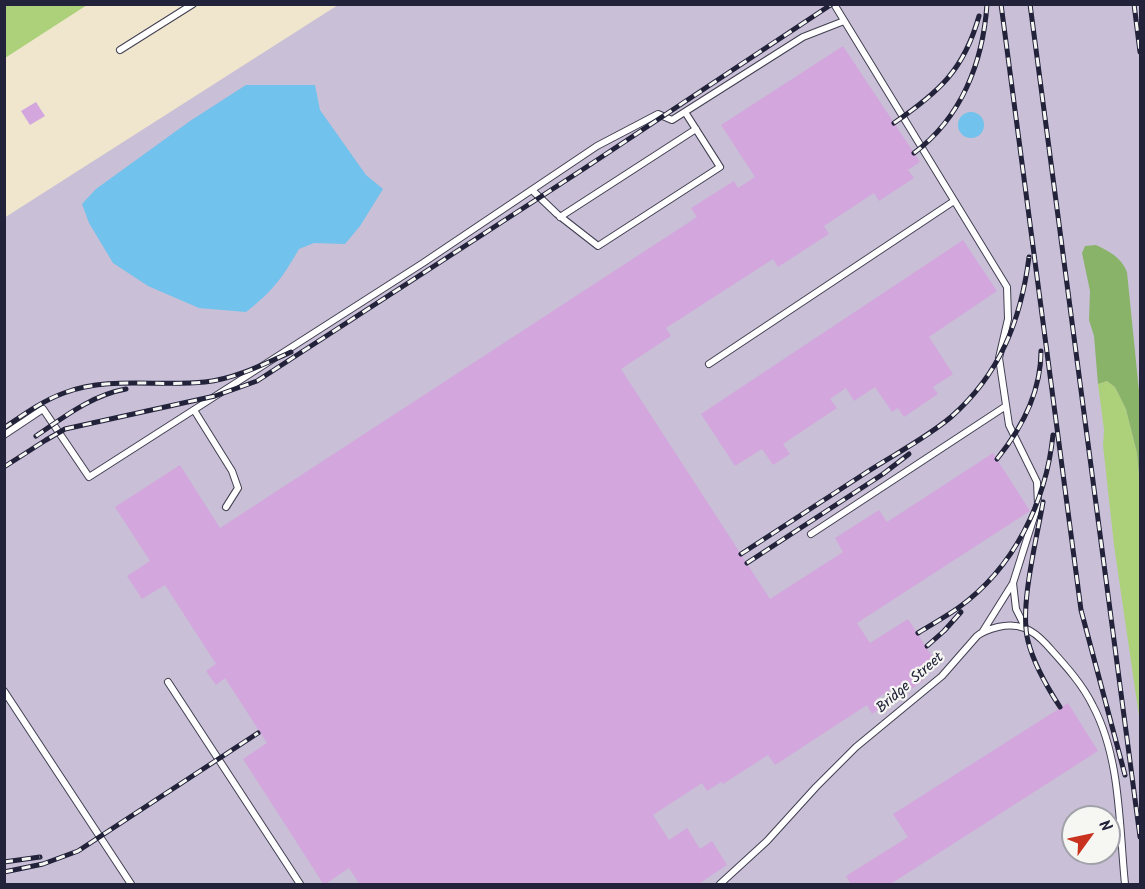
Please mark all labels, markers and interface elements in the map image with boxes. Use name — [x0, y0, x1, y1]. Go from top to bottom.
street label: Bridge Street — [874, 650, 948, 718]
north arrow — [1061, 805, 1121, 865]
text: N — [1092, 815, 1118, 837]

